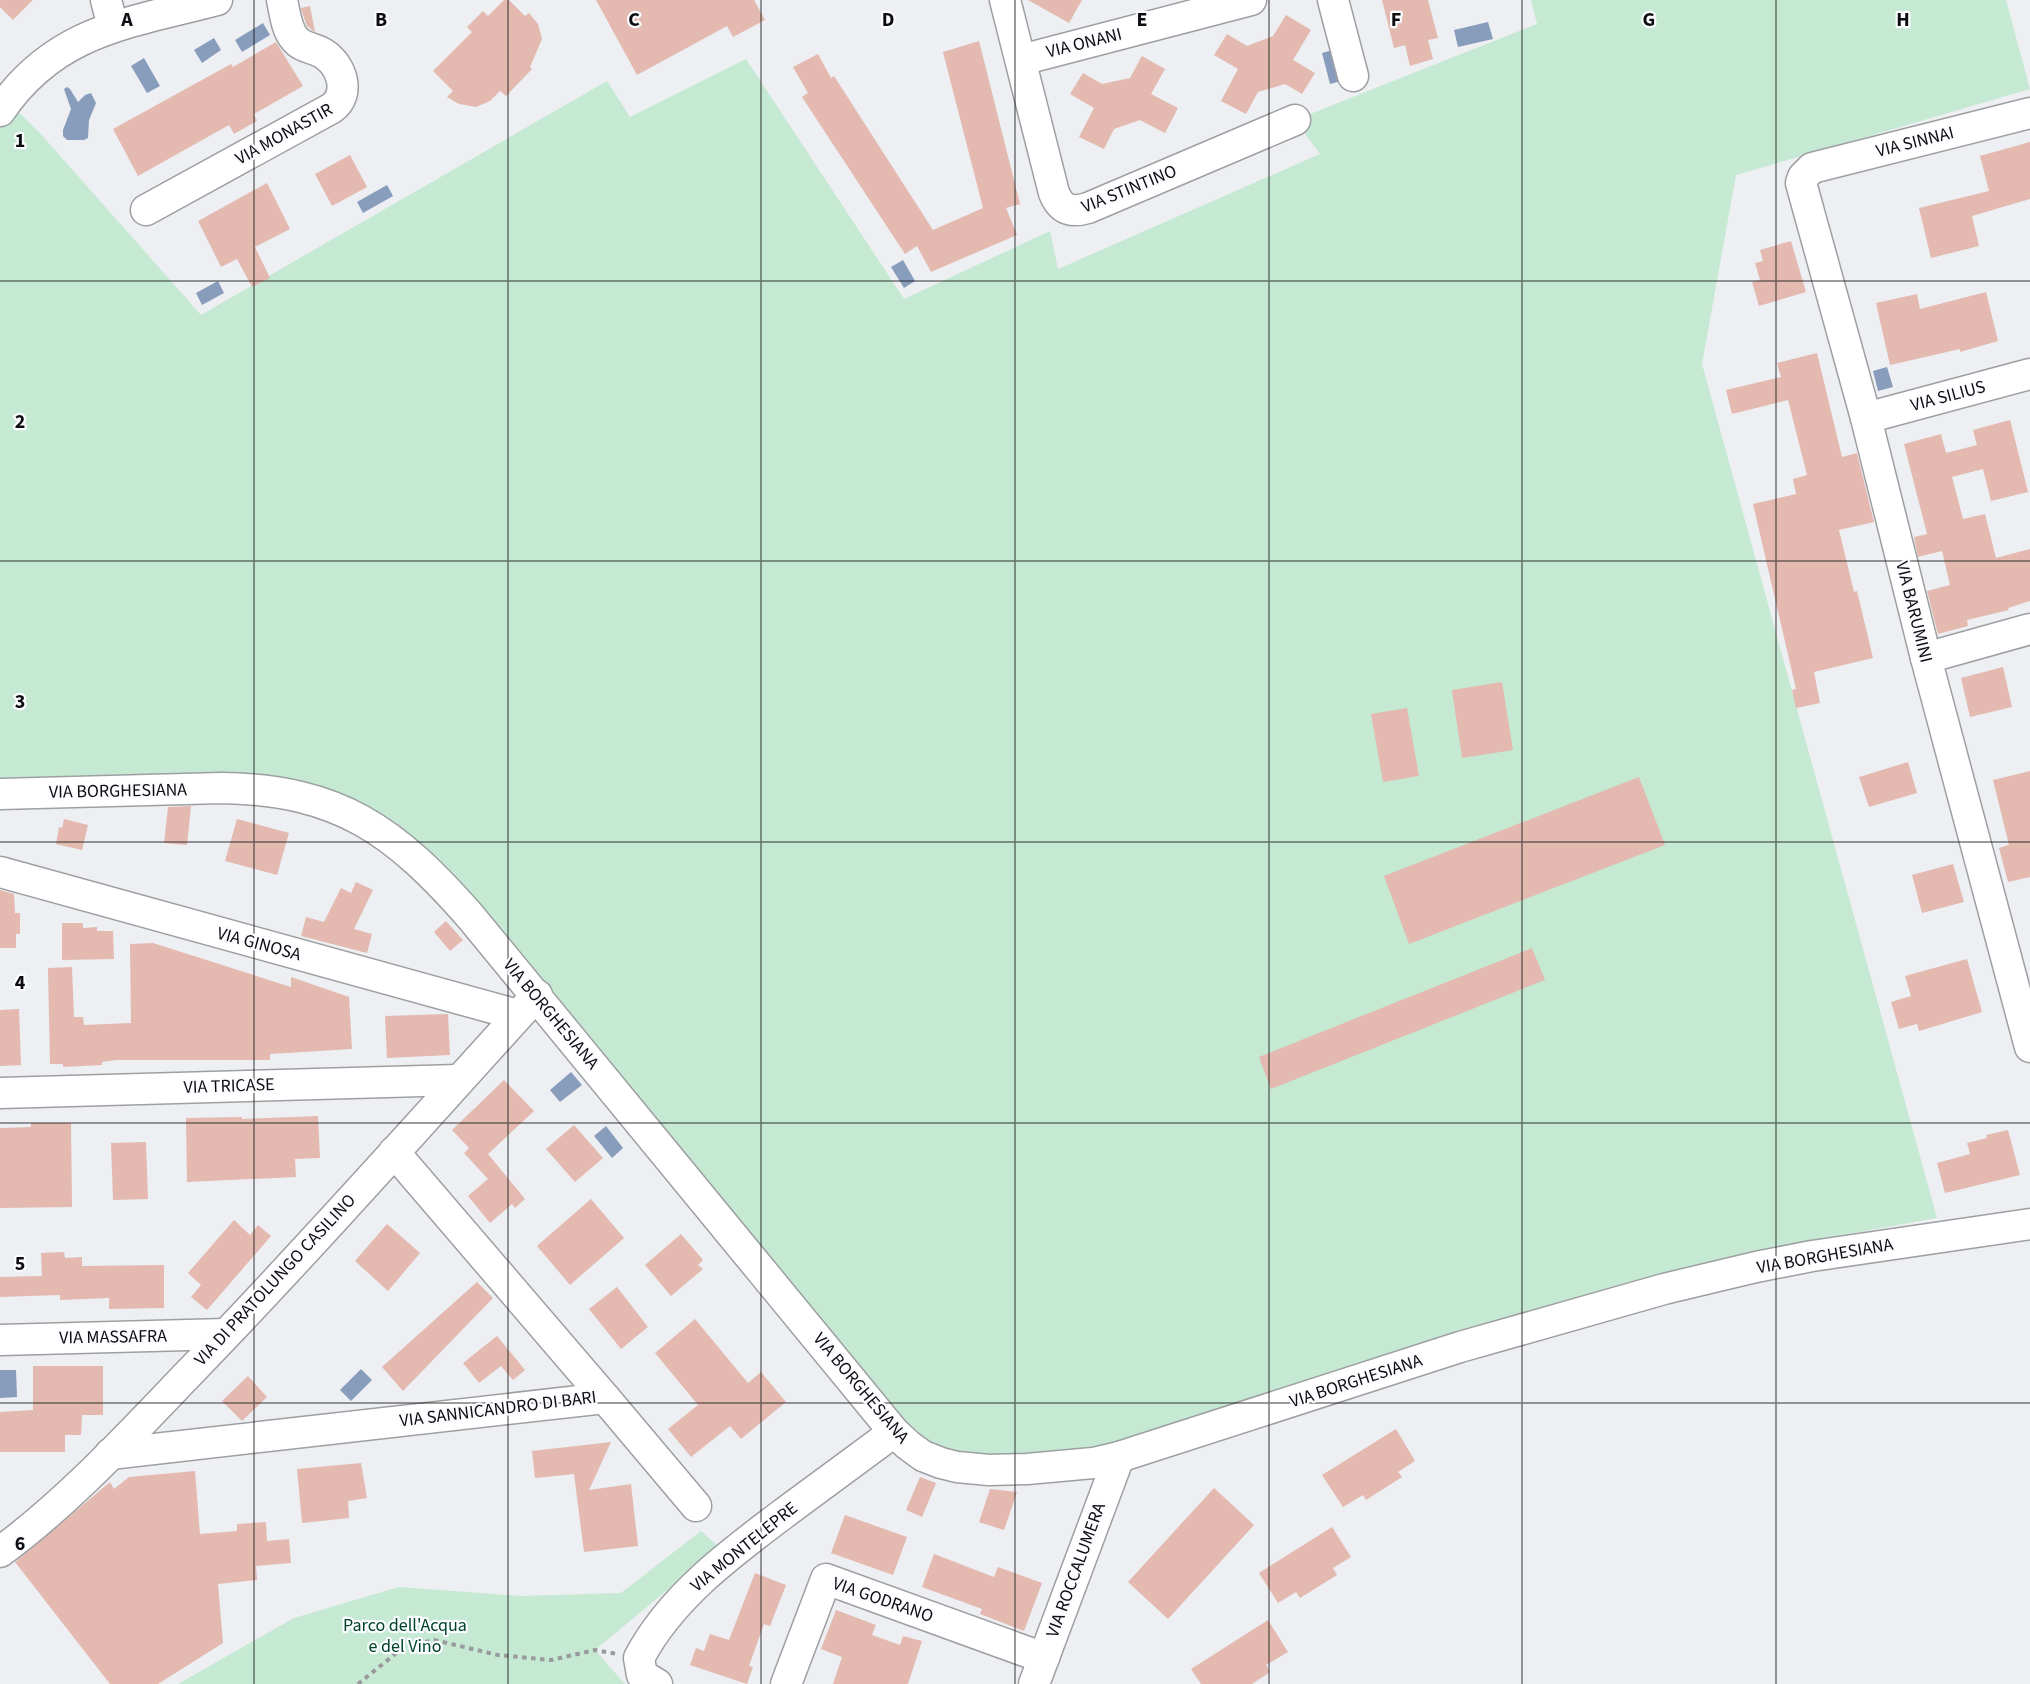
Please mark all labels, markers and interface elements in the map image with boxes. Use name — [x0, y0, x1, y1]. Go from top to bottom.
text: A — [120, 6, 133, 34]
text: B — [375, 6, 387, 34]
text: C — [628, 6, 640, 34]
text: D — [882, 6, 894, 34]
text: E — [1137, 6, 1147, 34]
text: F — [1391, 6, 1401, 34]
text: G — [1643, 6, 1655, 34]
text: H — [1896, 6, 1910, 34]
street label: VIA ONANI — [1044, 22, 1124, 64]
street label: VIA MONASTIR — [231, 97, 337, 171]
street label: VIA SINNAI — [1873, 120, 1957, 164]
text: 1 — [15, 127, 25, 155]
street label: VIA STINTINO — [1078, 159, 1180, 219]
street label: VIA SILIUS — [1908, 374, 1988, 418]
text: 2 — [15, 408, 25, 436]
street label: VIA BARUMINI — [1889, 559, 1939, 665]
text: 3 — [15, 688, 25, 716]
street label: VIA BORGHESIANA — [49, 777, 187, 805]
street label: VIA GINOSA — [214, 921, 304, 967]
street label: VIA BORGHESIANA — [497, 953, 605, 1075]
text: 4 — [15, 969, 26, 997]
street label: VIA TRICASE — [183, 1072, 275, 1100]
street label: VIA DI PRATOLUNGO CASILINO — [189, 1189, 361, 1371]
street label: VIA BORGHESIANA — [1755, 1232, 1895, 1280]
text: 5 — [15, 1250, 25, 1278]
street label: VIA MASSAFRA — [59, 1324, 167, 1350]
street label: VIA BORGHESIANA — [807, 1327, 915, 1449]
street label: VIA BORGHESIANA — [1286, 1348, 1426, 1414]
street label: VIA SANNICANDRO DI BARI — [398, 1385, 598, 1433]
street label: VIA MONTELEPRE — [685, 1496, 803, 1598]
street label: VIA ROCCALUMERA — [1040, 1499, 1112, 1641]
text: 6 — [15, 1530, 25, 1558]
street label: VIA GODRANO — [829, 1571, 937, 1629]
park label: Parco dell'Acqua e del Vino — [343, 1613, 467, 1659]

